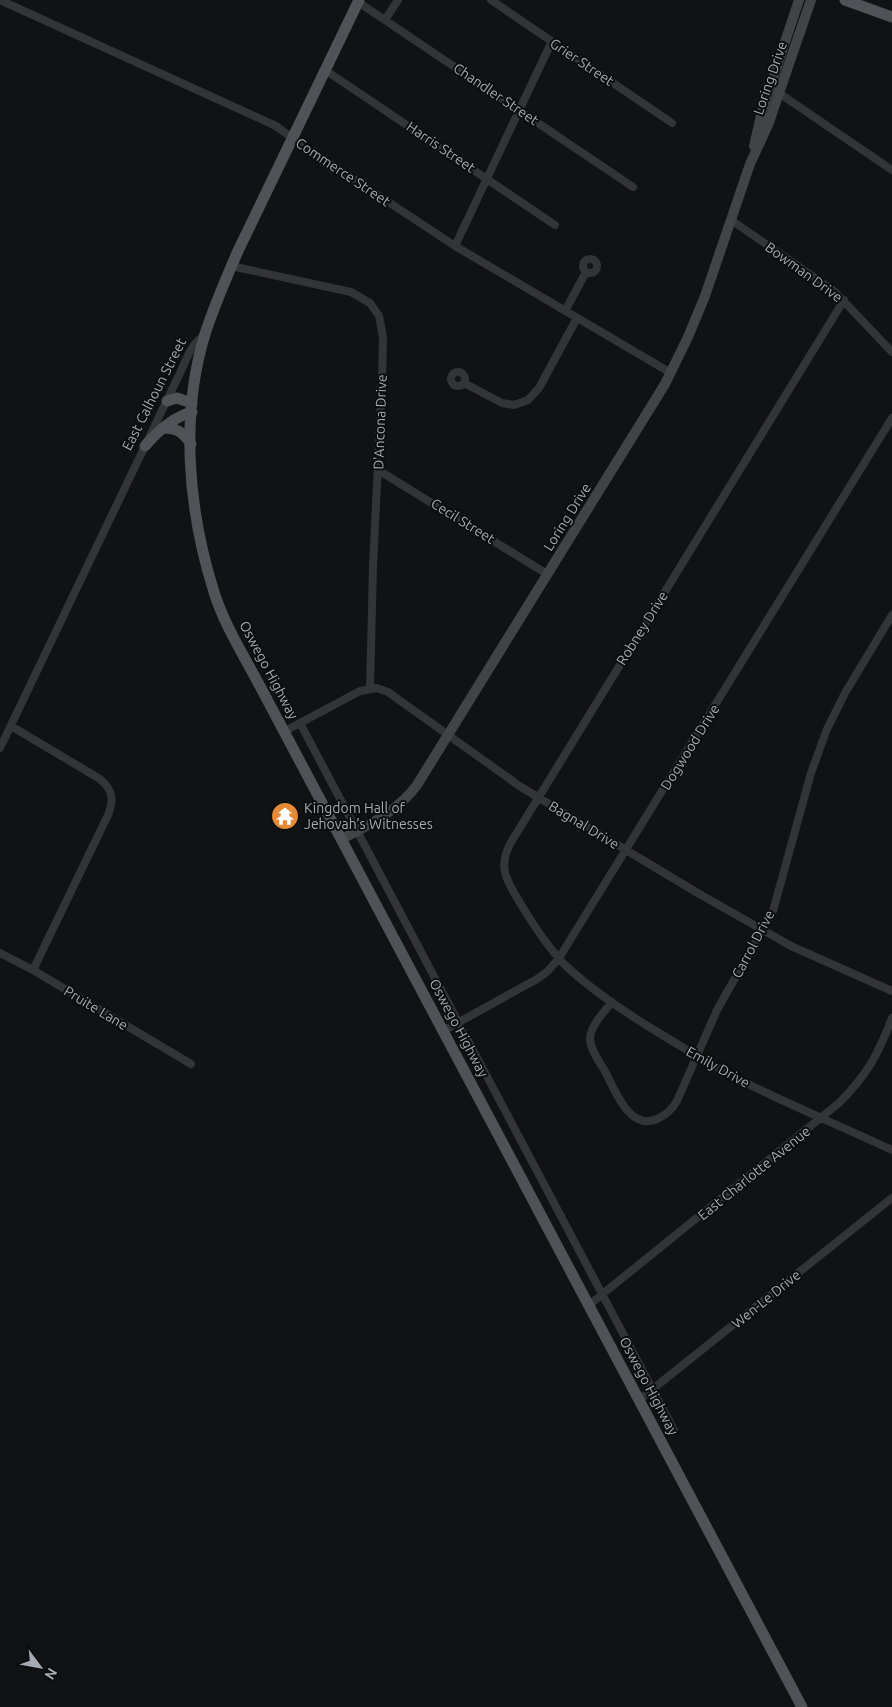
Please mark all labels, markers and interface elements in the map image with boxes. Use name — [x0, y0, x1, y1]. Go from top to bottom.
street label: Grier Street — [547, 35, 617, 89]
street label: Loring Drive — [750, 39, 790, 117]
street label: Chandler Street — [451, 60, 542, 129]
street label: Harris Street — [404, 118, 479, 176]
street label: Commerce Street — [293, 134, 394, 210]
street label: Bowman Drive — [762, 239, 846, 305]
street label: East Calhoun Street — [119, 335, 189, 453]
street label: D'Ancona Drive — [370, 374, 390, 470]
street label: Loring Drive — [540, 480, 594, 554]
street label: Cecil Street — [428, 495, 498, 547]
street label: Robney Drive — [613, 588, 671, 668]
street label: Oswego Highway — [236, 618, 302, 722]
street label: Dogwood Drive — [657, 701, 723, 793]
street label: Bagnal Drive — [546, 798, 622, 852]
place label: Kingdom Hall of Jehovah’s Witnesses — [304, 800, 433, 832]
temple icon: Kingdom Hall of Jehovah’s Witnesses — [270, 801, 300, 831]
street label: Carrol Drive — [728, 907, 778, 981]
street label: Oswego Highway — [426, 976, 492, 1080]
street label: Pruite Lane — [61, 983, 131, 1033]
street label: Emily Drive — [683, 1043, 753, 1091]
street label: East Charlotte Avenue — [695, 1123, 813, 1223]
street label: Wen-Le Drive — [728, 1266, 804, 1332]
street label: Oswego Highway — [616, 1334, 682, 1438]
north arrow — [15, 1642, 65, 1692]
text: N — [41, 1665, 61, 1683]

